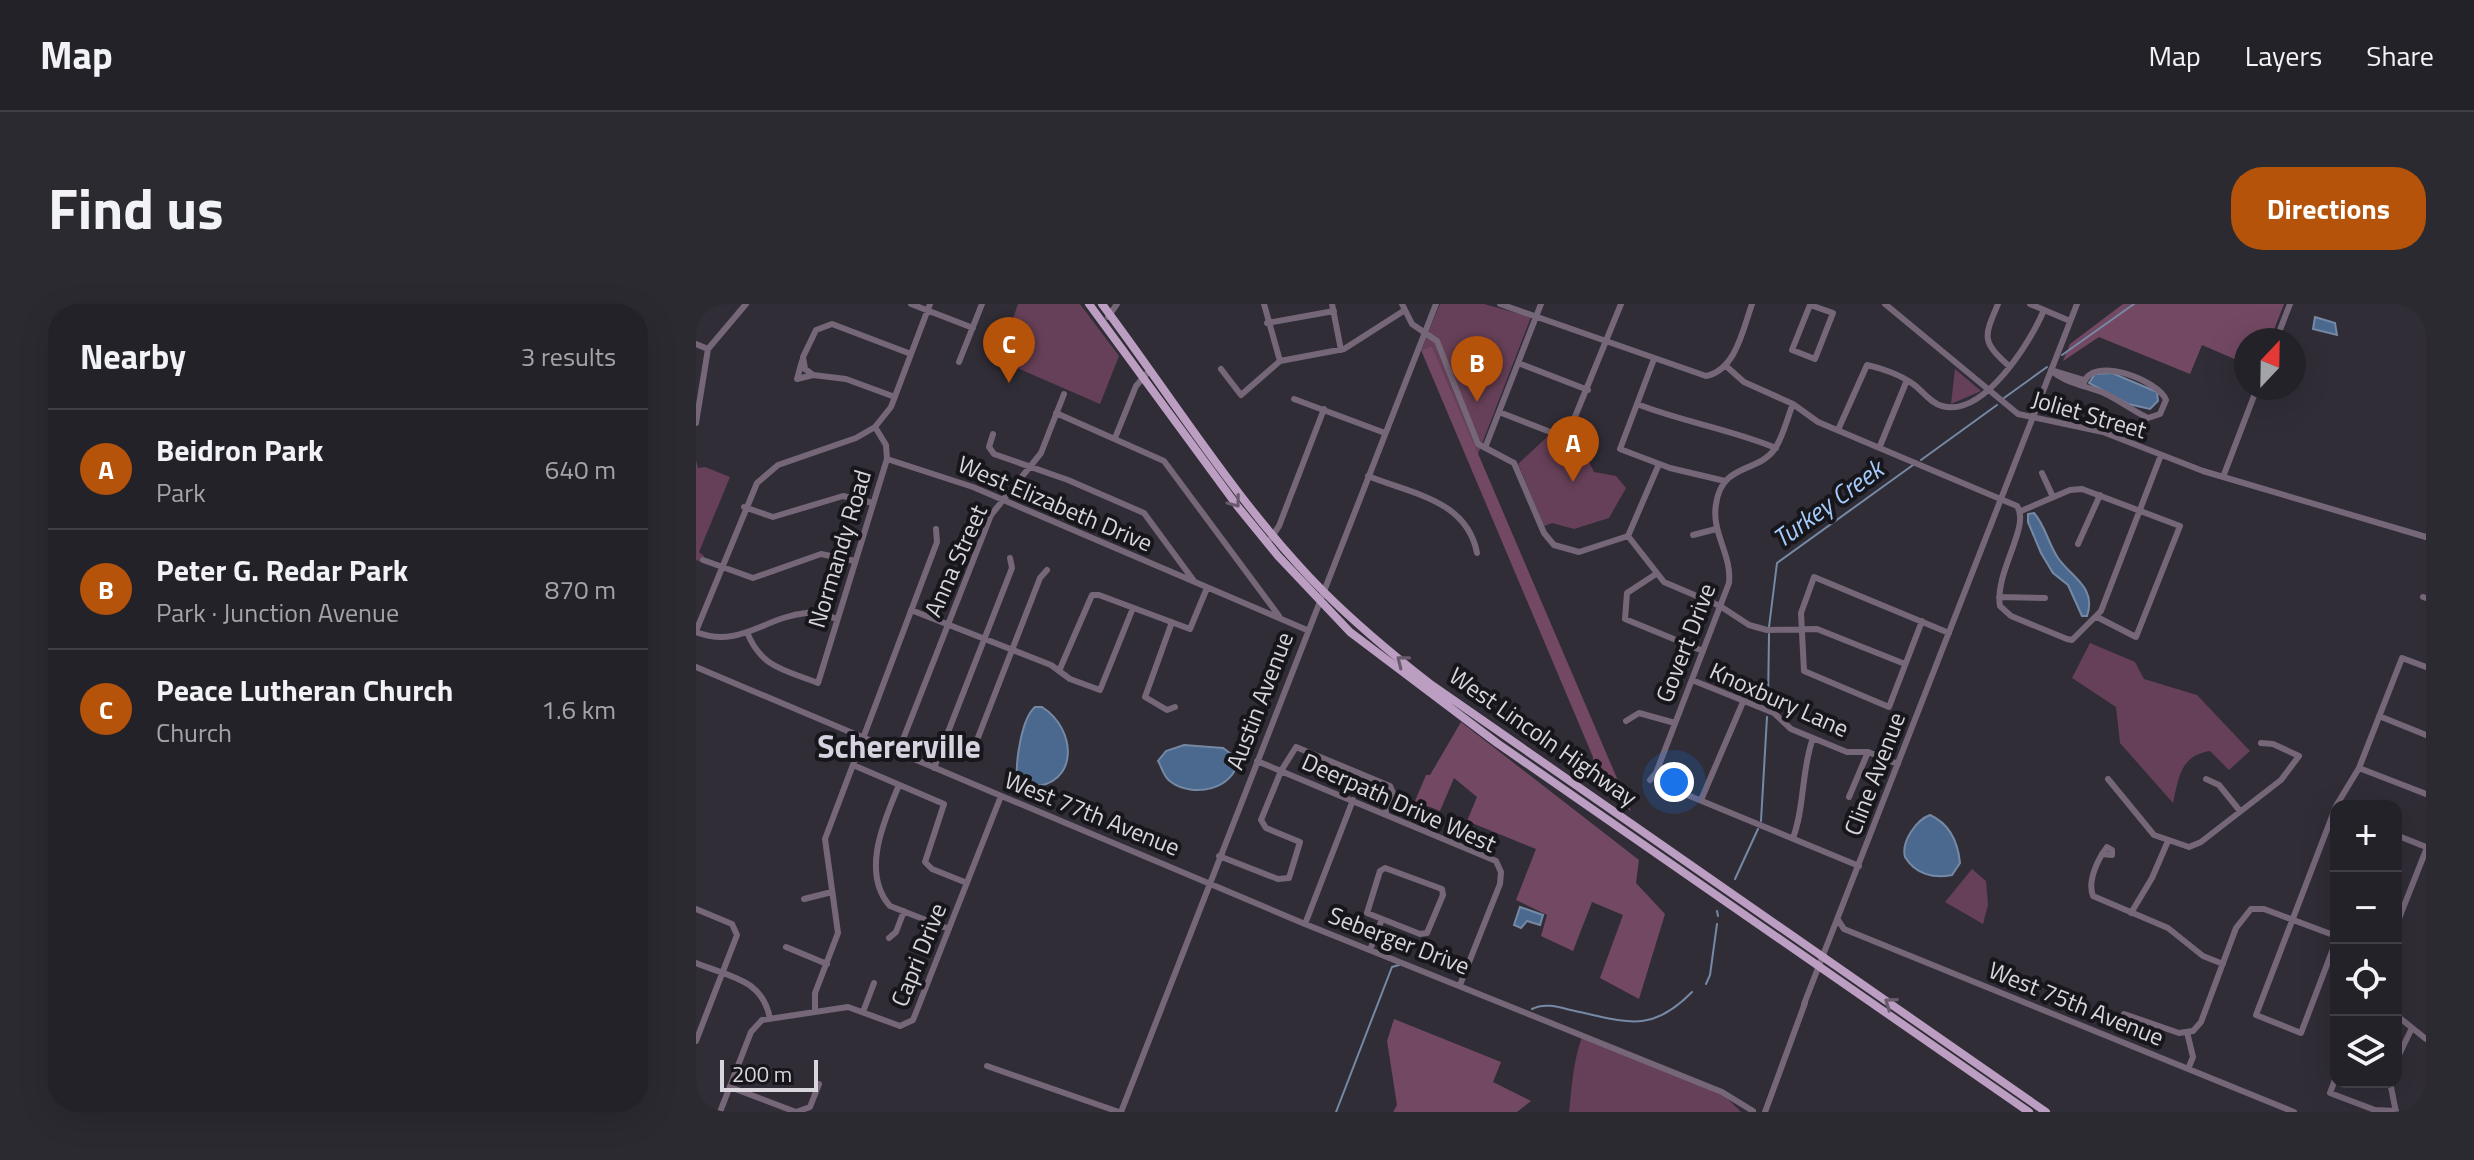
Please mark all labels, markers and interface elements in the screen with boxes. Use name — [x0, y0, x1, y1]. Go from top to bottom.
text: Map — [40, 26, 113, 84]
text: Map — [2148, 34, 2201, 77]
text: Layers — [2245, 34, 2322, 77]
text: Share — [2366, 34, 2434, 77]
text: Find us — [48, 166, 224, 251]
button: Directions — [2231, 167, 2426, 250]
pin: C — [983, 317, 1035, 383]
north arrow — [2234, 328, 2306, 400]
text: Nearby — [80, 330, 186, 382]
pin: B — [1451, 336, 1503, 402]
text: 3 results — [521, 337, 616, 376]
street label: Joliet Street — [2028, 380, 2151, 448]
pin: A — [1547, 416, 1599, 482]
text: Beidron Park — [156, 427, 324, 473]
street label: West Elizabeth Drive — [952, 446, 1158, 560]
water label: Turkey Creek — [1764, 448, 1894, 557]
text: A — [98, 450, 114, 489]
text: 640 m — [545, 450, 616, 489]
street label: Normandy Road — [798, 465, 880, 632]
text: Park — [156, 473, 206, 512]
one-way arrow — [1225, 493, 1239, 508]
street label: Anna Street — [914, 498, 996, 622]
text: Peter G. Redar Park — [156, 547, 408, 593]
text: B — [98, 570, 114, 609]
text: 870 m — [545, 570, 616, 609]
street label: Govert Drive — [1646, 578, 1724, 708]
text: Park · Junction Avenue — [156, 593, 399, 632]
street label: Austin Avenue — [1216, 626, 1302, 775]
street label: Knoxbury Lane — [1704, 652, 1855, 746]
one-way arrow — [1397, 656, 1411, 671]
street label: West Lincoln Highway — [1442, 658, 1645, 815]
text: Peace Lutheran Church — [156, 667, 453, 713]
text: C — [99, 690, 113, 729]
text: 1.6 km — [541, 690, 616, 729]
street label: Cline Avenue — [1834, 707, 1914, 840]
text: Church — [156, 713, 232, 752]
district label: Schererville — [817, 722, 981, 770]
street label: Deerpath Drive West — [1296, 743, 1503, 861]
street label: West 77th Avenue — [999, 761, 1185, 865]
your location — [1654, 762, 1694, 802]
map controls — [2330, 800, 2402, 1088]
button: + — [2330, 800, 2402, 872]
button: − — [2330, 872, 2402, 944]
street label: Capri Drive — [881, 897, 955, 1012]
street label: Seberger Drive — [1324, 897, 1475, 983]
button: locate — [2330, 944, 2402, 1016]
street label: West 75th Avenue — [1983, 951, 2169, 1055]
one-way arrow — [1884, 998, 1898, 1013]
button: layers — [2330, 1016, 2402, 1088]
scale bar — [720, 1056, 818, 1092]
text: 200 m — [732, 1057, 792, 1091]

